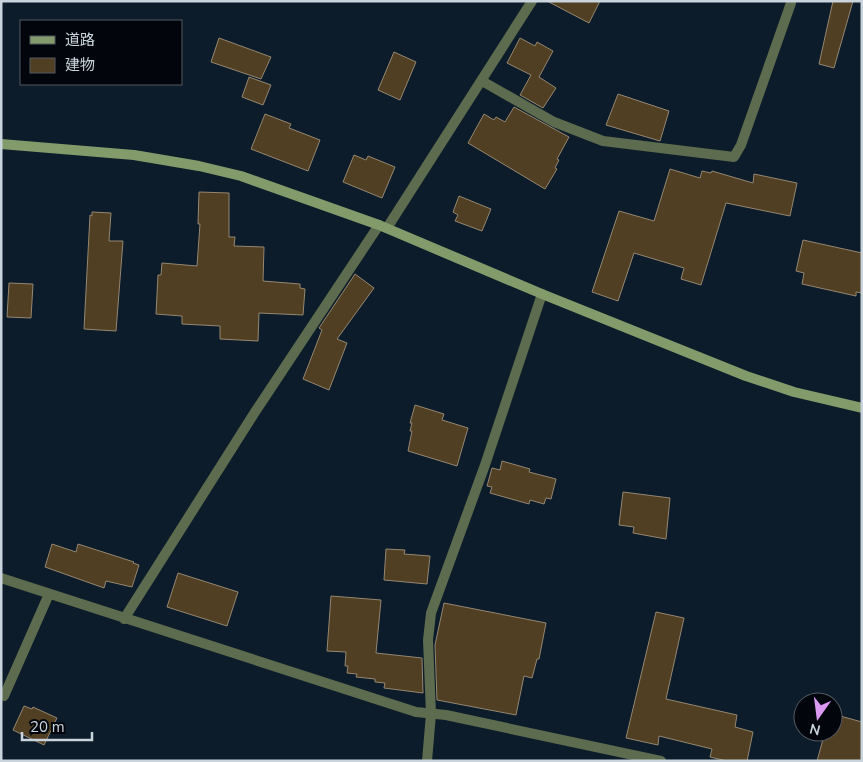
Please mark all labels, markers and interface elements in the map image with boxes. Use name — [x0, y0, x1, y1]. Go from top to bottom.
legend — [20, 20, 182, 85]
text: 道路 — [65, 30, 95, 50]
text: 建物 — [65, 55, 95, 75]
north arrow — [793, 692, 843, 742]
scale bar — [22, 710, 92, 742]
text: 20 m — [30, 717, 65, 737]
text: N — [808, 719, 822, 740]

